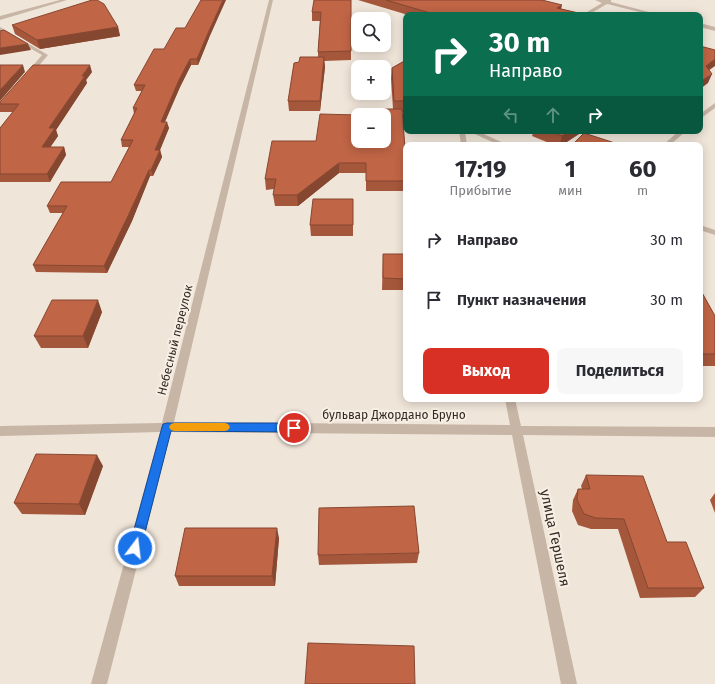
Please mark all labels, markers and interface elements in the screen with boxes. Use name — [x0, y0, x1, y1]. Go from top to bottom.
map controls — [351, 12, 391, 148]
button: search — [351, 12, 391, 52]
text: 30 m — [489, 26, 550, 59]
icon: right — [423, 28, 475, 80]
button: + — [351, 60, 391, 100]
text: Направо — [489, 60, 563, 82]
icon: left — [500, 104, 522, 126]
icon: ahead — [542, 104, 564, 126]
icon: right — [584, 104, 606, 126]
button: − — [351, 108, 391, 148]
text: 17:19 — [455, 155, 507, 183]
text: 1 — [565, 155, 576, 183]
text: 60 — [629, 155, 656, 183]
text: Прибытие — [450, 183, 512, 198]
text: мин — [558, 183, 582, 198]
text: m — [637, 183, 648, 198]
icon: right — [423, 229, 445, 251]
text: Направо — [457, 231, 518, 249]
text: 30 m — [650, 231, 683, 249]
street label: Небесный переулок — [154, 283, 196, 397]
icon: arrive — [423, 289, 445, 311]
text: Пункт назначения — [457, 291, 586, 309]
text: 30 m — [650, 291, 683, 309]
button: Выход — [423, 348, 549, 394]
button: Поделиться — [557, 348, 683, 394]
street label: бульвар Джордано Бруно — [322, 408, 466, 422]
pin — [277, 411, 311, 445]
icon: arrive — [283, 417, 305, 439]
street label: улица Гершеля — [536, 488, 574, 588]
position arrow — [114, 527, 156, 569]

